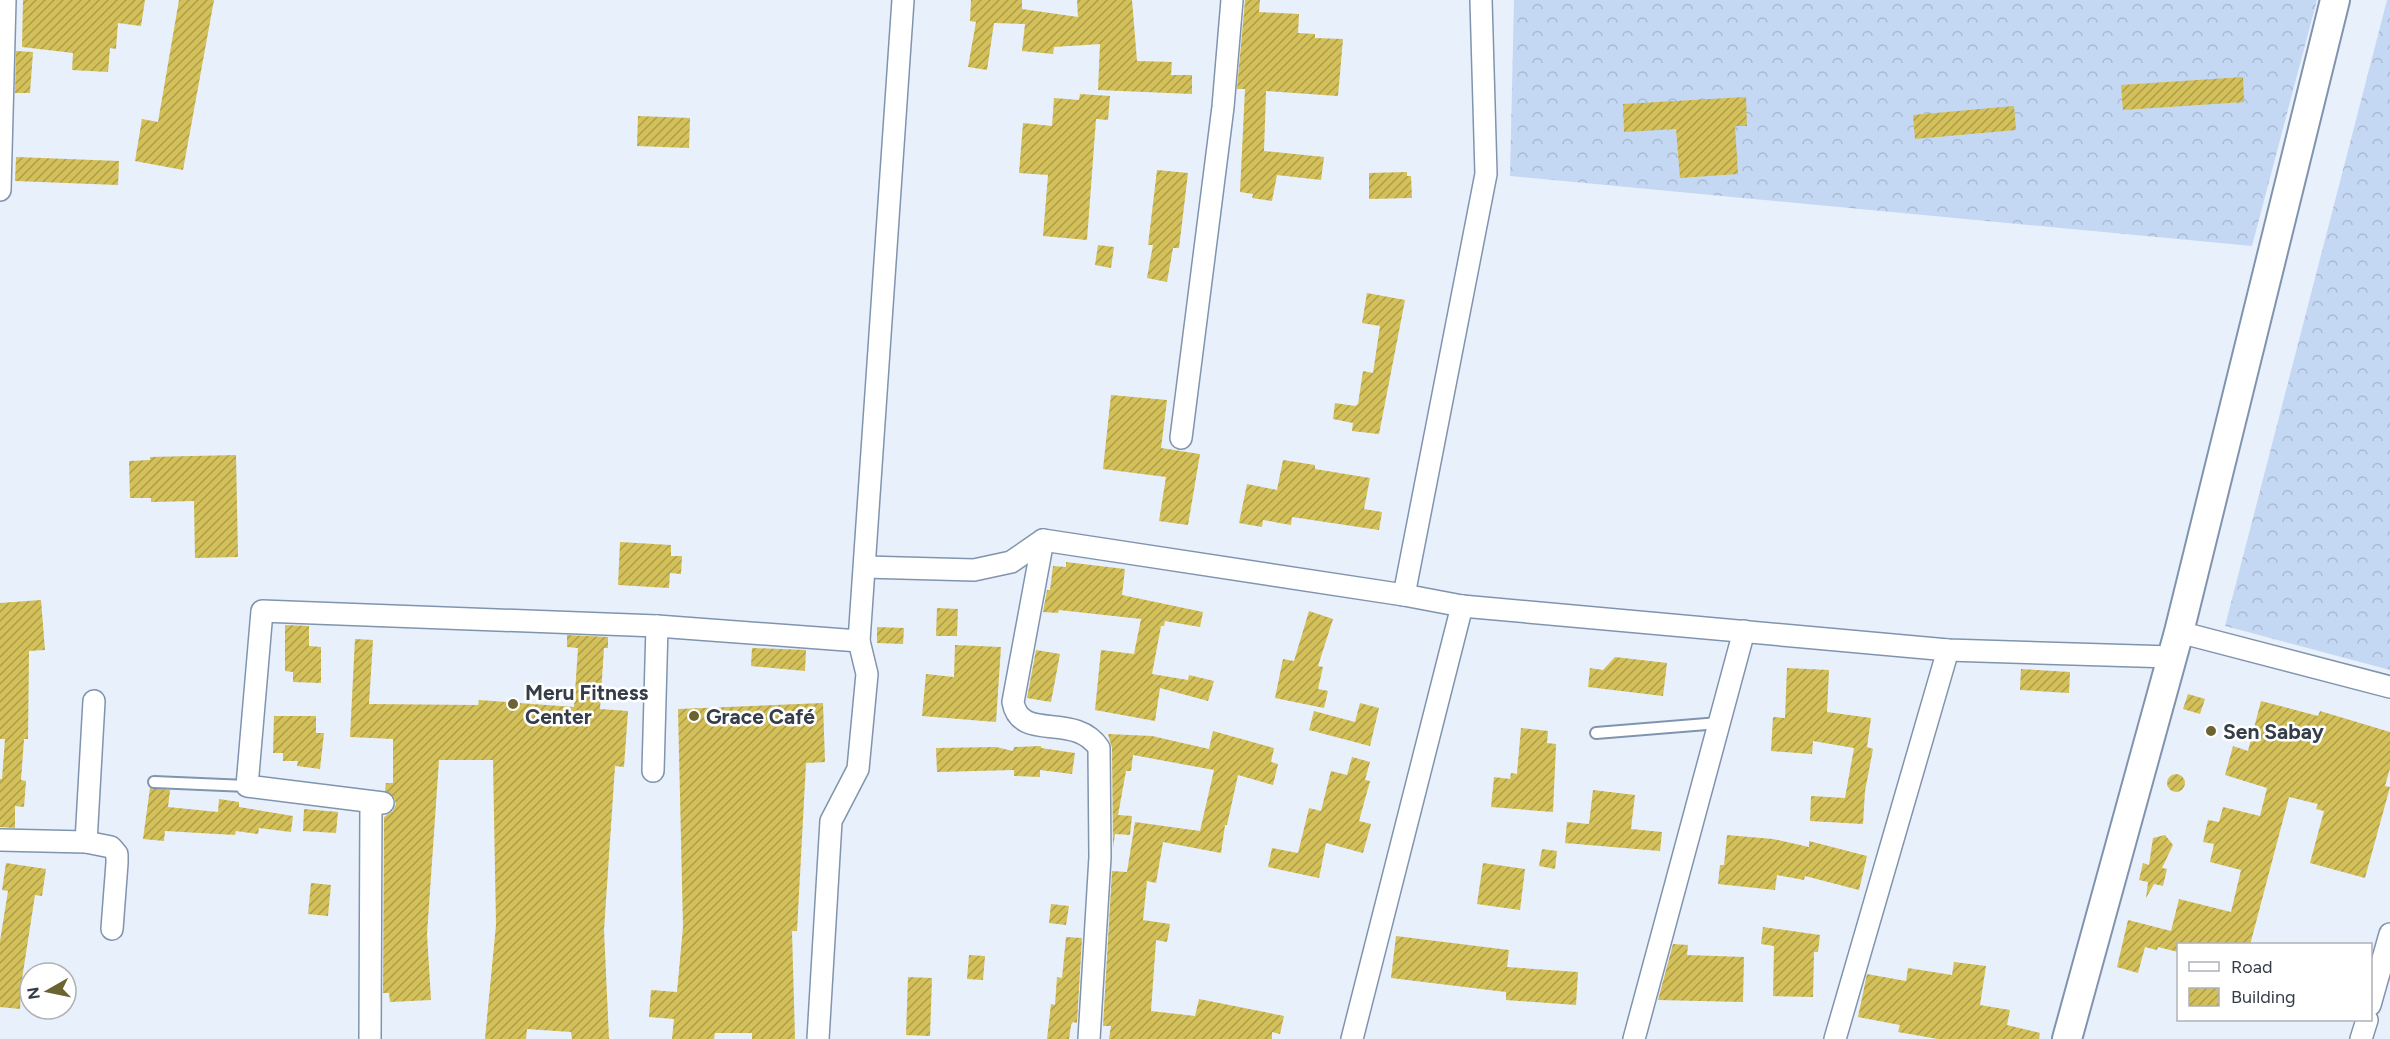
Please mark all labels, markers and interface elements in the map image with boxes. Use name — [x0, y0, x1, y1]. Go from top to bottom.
place label: Meru Fitness Center — [525, 680, 648, 729]
marker: Meru Fitness Center — [506, 697, 520, 711]
place label: Grace Café — [706, 704, 815, 729]
marker: Grace Café — [687, 709, 701, 723]
place label: Sen Sabay — [2223, 719, 2325, 744]
marker: Sen Sabay — [2204, 724, 2218, 738]
legend — [2177, 943, 2372, 1021]
text: Road — [2231, 956, 2272, 978]
north arrow — [18, 961, 78, 1021]
text: N — [23, 986, 44, 1001]
text: Building — [2231, 986, 2296, 1008]

